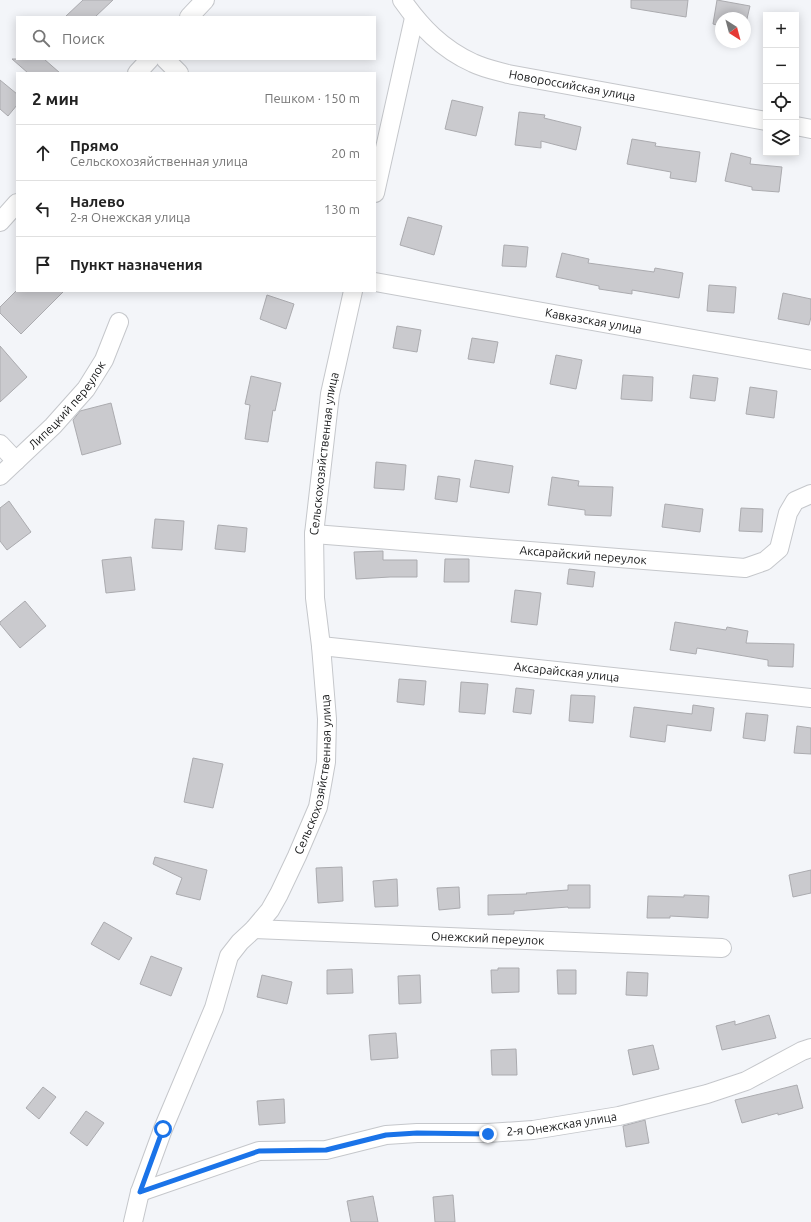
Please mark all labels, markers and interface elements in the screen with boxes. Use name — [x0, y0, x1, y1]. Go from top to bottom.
north arrow — [715, 12, 751, 48]
map controls — [763, 12, 799, 156]
button: + — [763, 12, 799, 48]
search box — [16, 16, 376, 60]
icon: search — [30, 27, 52, 49]
text: Поиск — [62, 30, 105, 47]
button: − — [763, 48, 799, 84]
street label: Новороссийская улица — [508, 67, 637, 103]
button: locate — [763, 84, 799, 120]
text: 2 мин — [32, 89, 79, 108]
text: Пешком · 150 m — [264, 91, 360, 105]
button: layers — [763, 120, 799, 156]
text: Прямо — [70, 137, 119, 154]
icon: ahead — [32, 142, 54, 164]
text: 20 m — [331, 146, 360, 160]
text: Сельскохозяйственная улица — [70, 154, 248, 168]
text: Налево — [70, 193, 125, 210]
icon: left — [32, 198, 54, 220]
text: 130 m — [324, 202, 360, 216]
text: 2-я Онежская улица — [70, 210, 190, 224]
icon: arrive — [32, 254, 54, 276]
text: Пункт назначения — [70, 256, 203, 273]
street label: Кавказская улица — [544, 306, 643, 336]
street label: Липецкий переулок — [26, 358, 108, 452]
street label: Сельскохозяйственная улица — [307, 371, 341, 536]
street label: Аксарайский переулок — [519, 543, 647, 566]
street label: Аксарайская улица — [513, 660, 620, 684]
street label: Сельскохозяйственная улица — [291, 694, 333, 856]
street label: Онежский переулок — [431, 929, 545, 947]
street label: 2-я Онежская улица — [506, 1109, 618, 1138]
route start — [154, 1120, 172, 1138]
route end — [479, 1125, 497, 1143]

